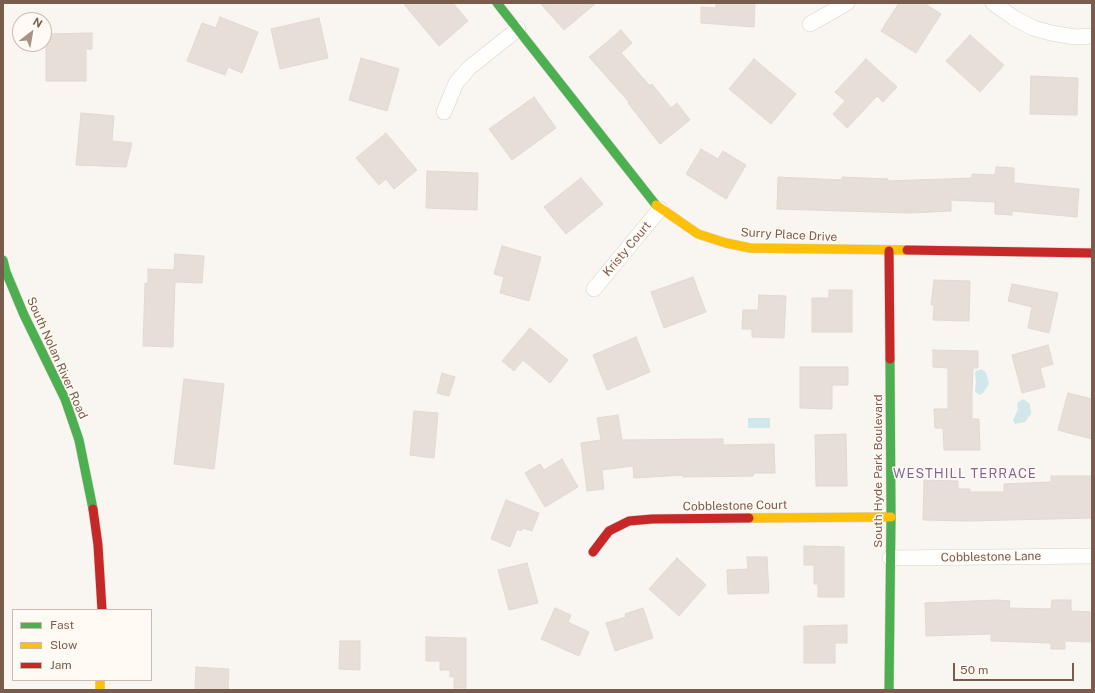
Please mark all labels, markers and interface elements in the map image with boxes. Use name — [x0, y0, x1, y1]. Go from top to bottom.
north arrow — [12, 12, 52, 52]
text: N — [31, 15, 44, 30]
street label: Kristy Court — [600, 219, 654, 279]
street label: Surry Place Drive — [740, 225, 838, 245]
street label: South Nolan River Road — [24, 295, 90, 421]
street label: South Hyde Park Boulevard — [871, 394, 885, 548]
district label: WESTHILL TERRACE — [893, 466, 1037, 482]
street label: Cobblestone Court — [683, 498, 787, 514]
street label: Cobblestone Lane — [941, 549, 1041, 565]
legend — [12, 609, 152, 681]
text: Fast — [50, 618, 74, 632]
text: Slow — [50, 638, 77, 652]
scale bar — [955, 655, 1076, 681]
text: Jam — [50, 658, 72, 672]
text: 50 m — [960, 663, 988, 677]

